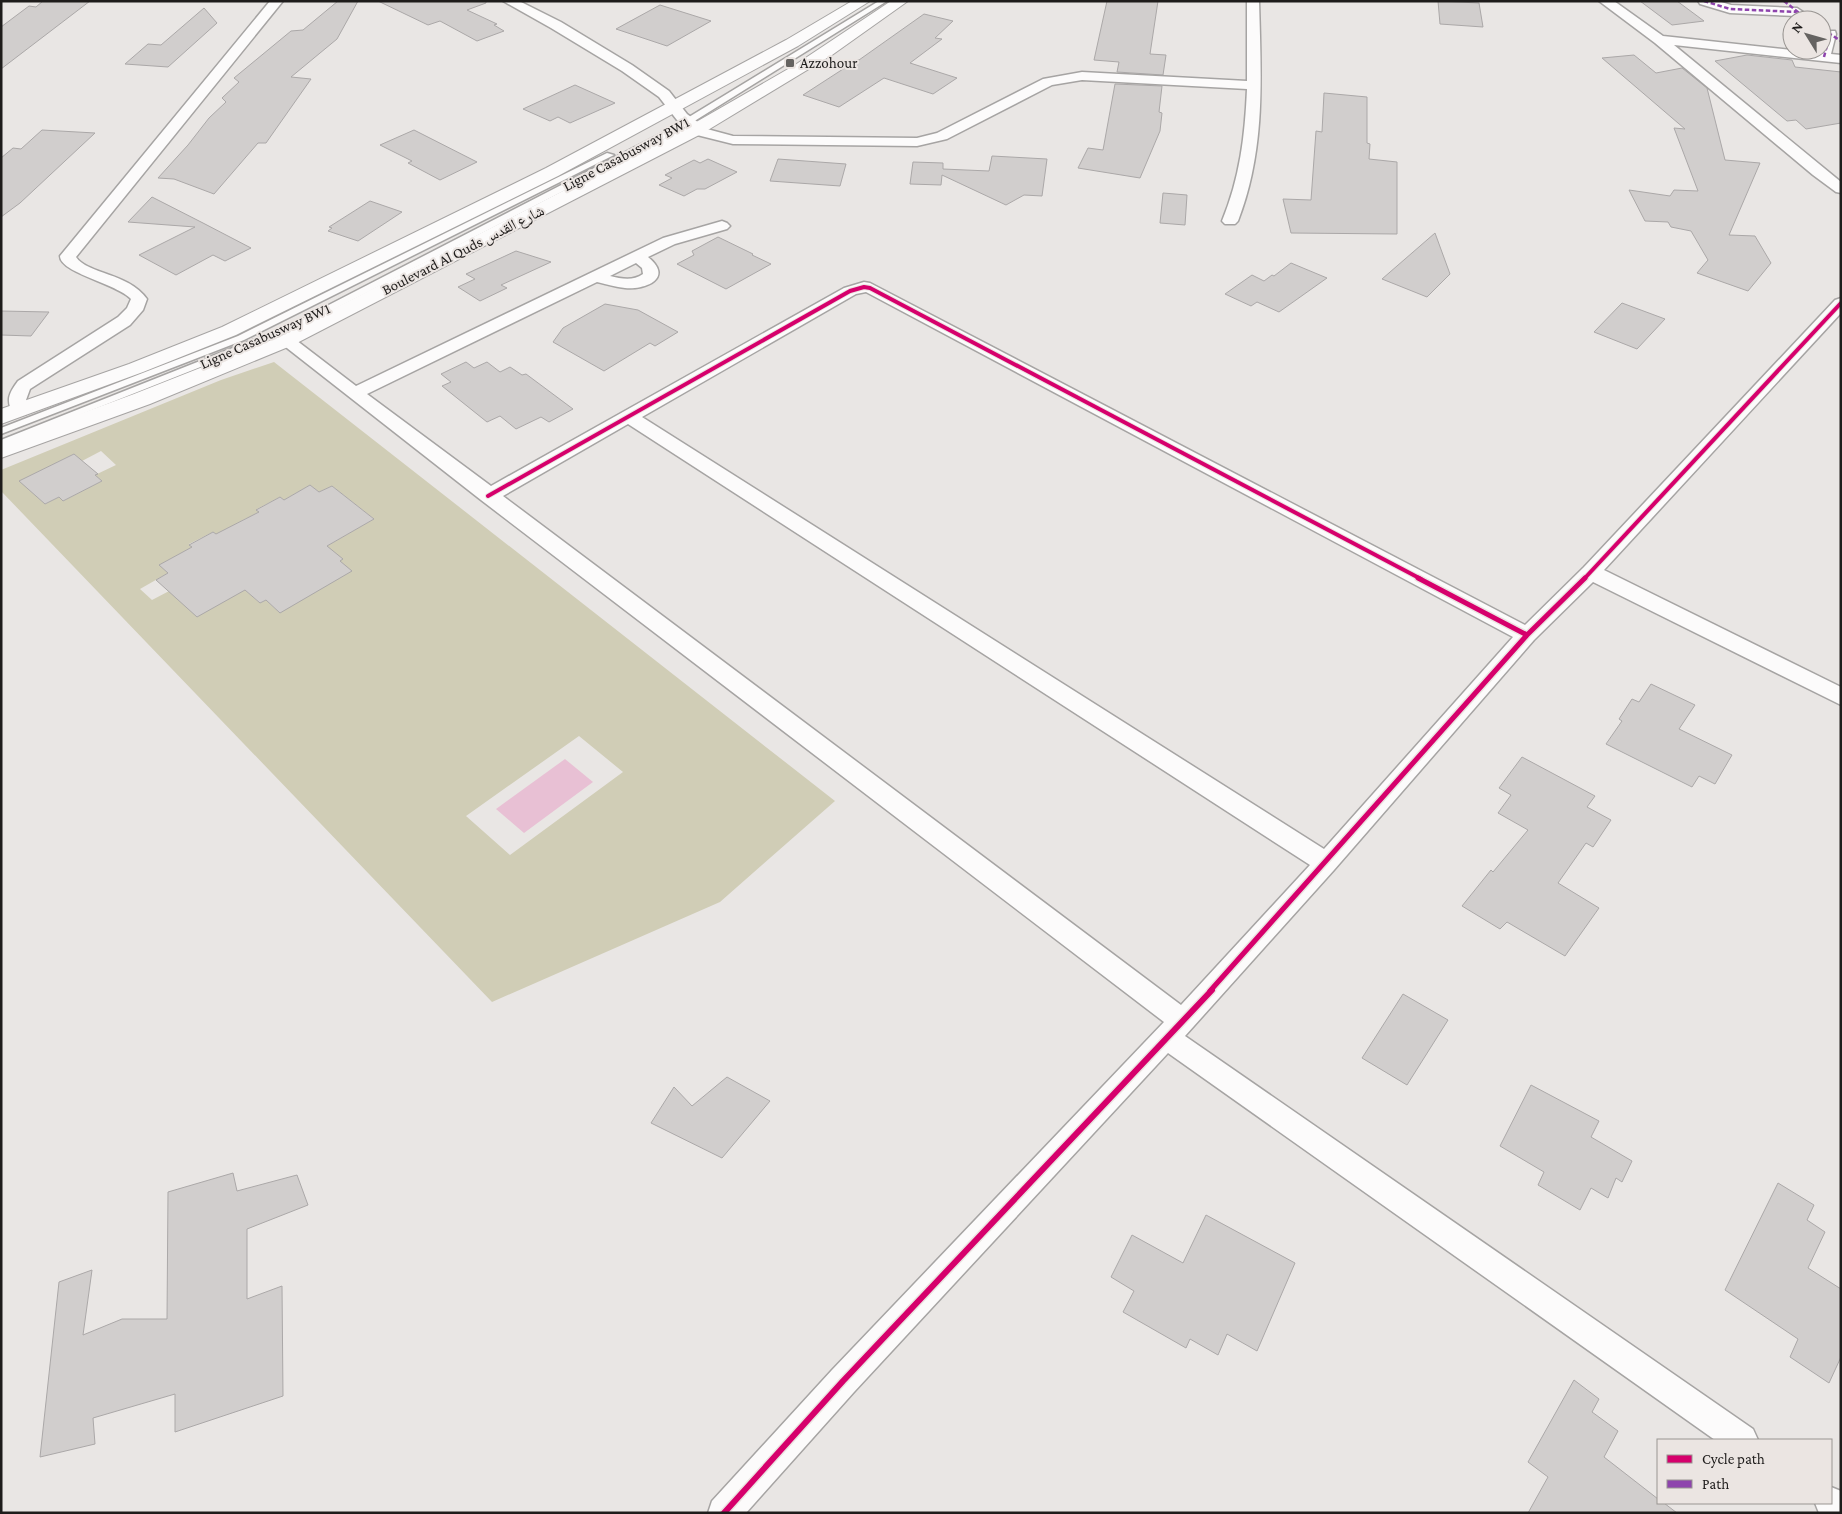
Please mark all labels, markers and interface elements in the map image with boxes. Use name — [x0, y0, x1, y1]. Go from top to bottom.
north arrow — [1782, 10, 1832, 60]
text: N — [1787, 18, 1806, 36]
place label: Azzohour — [800, 55, 858, 71]
marker: Azzohour — [784, 57, 796, 69]
street label: Ligne Casabusway BW1 — [560, 114, 692, 195]
street label: Boulevard Al Quds شارع القدس — [379, 202, 548, 300]
street label: Ligne Casabusway BW1 — [198, 300, 333, 373]
legend — [1657, 1439, 1832, 1504]
text: Cycle path — [1702, 1451, 1765, 1468]
text: Path — [1702, 1476, 1729, 1492]

